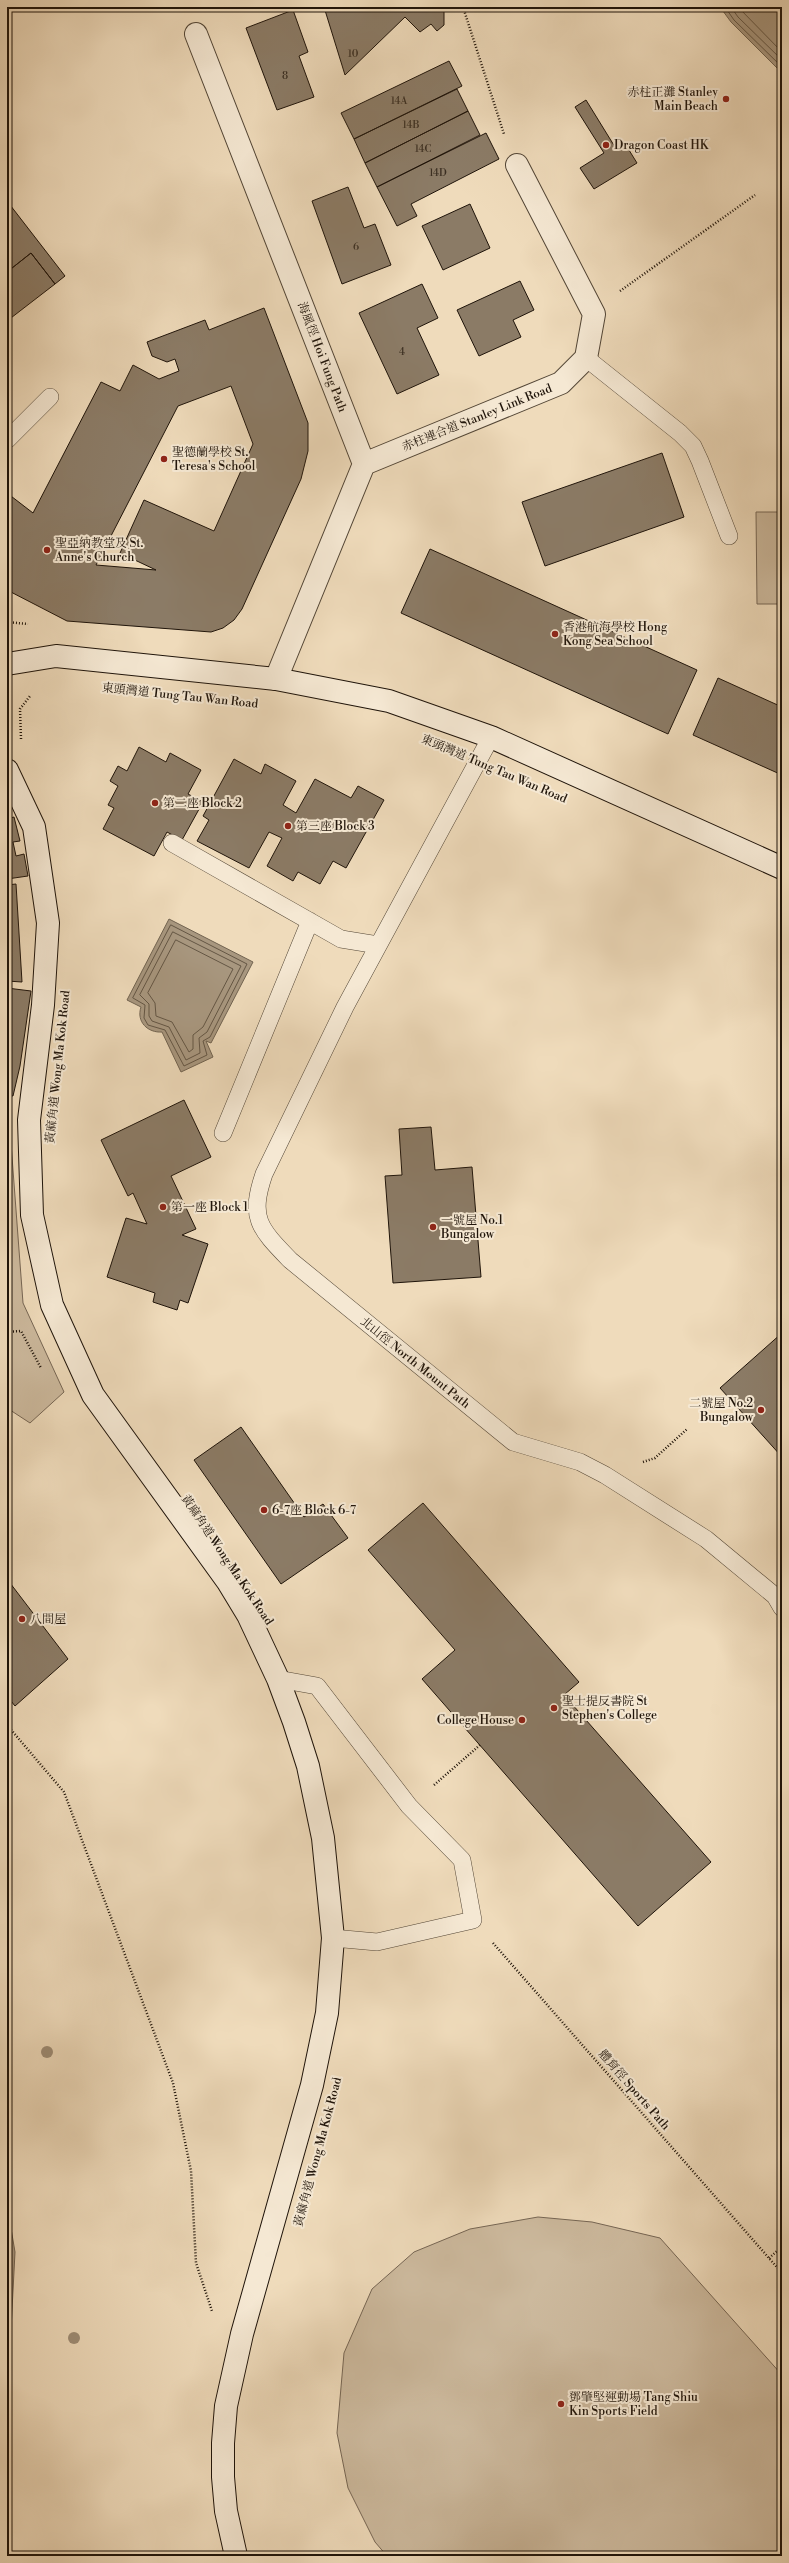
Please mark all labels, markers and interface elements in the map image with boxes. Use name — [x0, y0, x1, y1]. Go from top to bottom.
house number: 10 — [348, 48, 359, 60]
house number: 8 — [282, 70, 288, 82]
place label: 赤柱正灘 Stanley Main Beach — [628, 85, 718, 114]
marker: 赤柱正灘 Stanley Main Beach — [721, 94, 731, 104]
house number: 14A — [391, 95, 408, 107]
house number: 14B — [403, 119, 419, 131]
place label: Dragon Coast HK — [614, 138, 710, 153]
marker: Dragon Coast HK — [601, 140, 611, 150]
house number: 14C — [415, 143, 431, 155]
house number: 14D — [429, 167, 447, 179]
house number: 6 — [353, 241, 359, 253]
street label: 海風徑 Hoi Fung Path — [294, 300, 350, 414]
house number: 4 — [399, 346, 405, 358]
street label: 赤柱連合道 Stanley Link Road — [400, 381, 554, 455]
place label: 聖德蘭學校 St. Teresa's School — [172, 445, 256, 474]
marker: 聖德蘭學校 St. Teresa's School — [159, 454, 169, 464]
place label: 聖亞納教堂及 St. Anne's Church — [54, 536, 144, 565]
marker: 聖亞納教堂及 St. Anne's Church — [42, 545, 52, 555]
place label: 香港航海學校 Hong Kong Sea School — [563, 620, 668, 649]
marker: 香港航海學校 Hong Kong Sea School — [550, 629, 560, 639]
street label: 東頭灣道 Tung Tau Wan Road — [101, 680, 259, 712]
street label: 東頭灣道 Tung Tau Wan Road — [419, 731, 570, 807]
place label: 第二座 Block 2 — [163, 796, 242, 811]
marker: 第二座 Block 2 — [150, 798, 160, 808]
place label: 第三座 Block 3 — [296, 819, 375, 834]
marker: 第三座 Block 3 — [283, 821, 293, 831]
street label: 黃麻角道 Wong Ma Kok Road — [42, 989, 74, 1144]
place label: 第一座 Block 1 — [171, 1200, 249, 1215]
marker: 第一座 Block 1 — [158, 1202, 168, 1212]
place label: 一號屋 No.1 Bungalow — [440, 1213, 504, 1242]
marker: 一號屋 No.1 Bungalow — [428, 1222, 438, 1232]
street label: 北山徑 North Mount Path — [357, 1314, 473, 1412]
place label: 二號屋 No.2 Bungalow — [689, 1396, 754, 1425]
marker: 二號屋 No.2 Bungalow — [756, 1405, 766, 1415]
street label: 黃麻角道 Wong Ma Kok Road — [178, 1492, 276, 1628]
place label: 6-7座 Block 6-7 — [272, 1503, 356, 1518]
marker: 6-7座 Block 6-7 — [259, 1505, 269, 1515]
place label: 八間屋 — [30, 1612, 66, 1627]
marker: 八間屋 — [17, 1614, 27, 1624]
place label: 聖士提反書院 St Stephen's College — [562, 1694, 657, 1723]
marker: 聖士提反書院 St Stephen's College — [549, 1703, 559, 1713]
place label: College House — [437, 1713, 514, 1728]
marker: College House — [517, 1715, 527, 1725]
street label: 體育徑 Sports Path — [595, 2047, 673, 2133]
street label: 黃麻角道 Wong Ma Kok Road — [291, 2075, 345, 2228]
place label: 鄧肇堅運動場 Tang Shiu Kin Sports Field — [569, 2390, 698, 2419]
marker: 鄧肇堅運動場 Tang Shiu Kin Sports Field — [556, 2399, 566, 2409]

